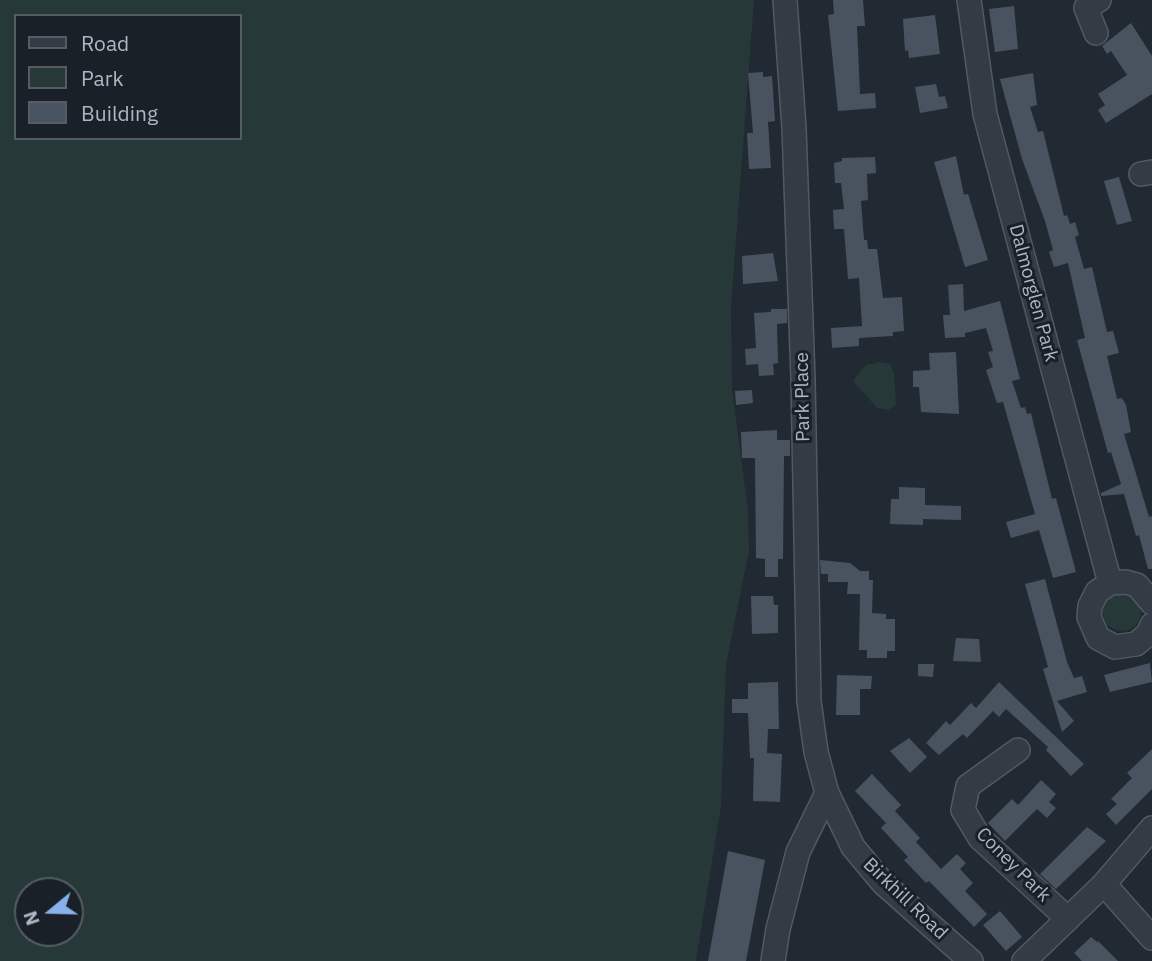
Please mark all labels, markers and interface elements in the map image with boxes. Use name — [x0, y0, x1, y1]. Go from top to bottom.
legend — [14, 14, 242, 140]
text: Road — [81, 29, 129, 57]
text: Park — [81, 64, 124, 92]
text: Building — [81, 99, 158, 127]
street label: Dalmorglen Park — [1004, 222, 1062, 364]
street label: Park Place — [791, 352, 815, 442]
street label: Coney Park — [971, 823, 1055, 907]
street label: Birkhill Road — [858, 853, 952, 945]
north arrow — [14, 877, 84, 947]
text: N — [17, 908, 45, 929]

